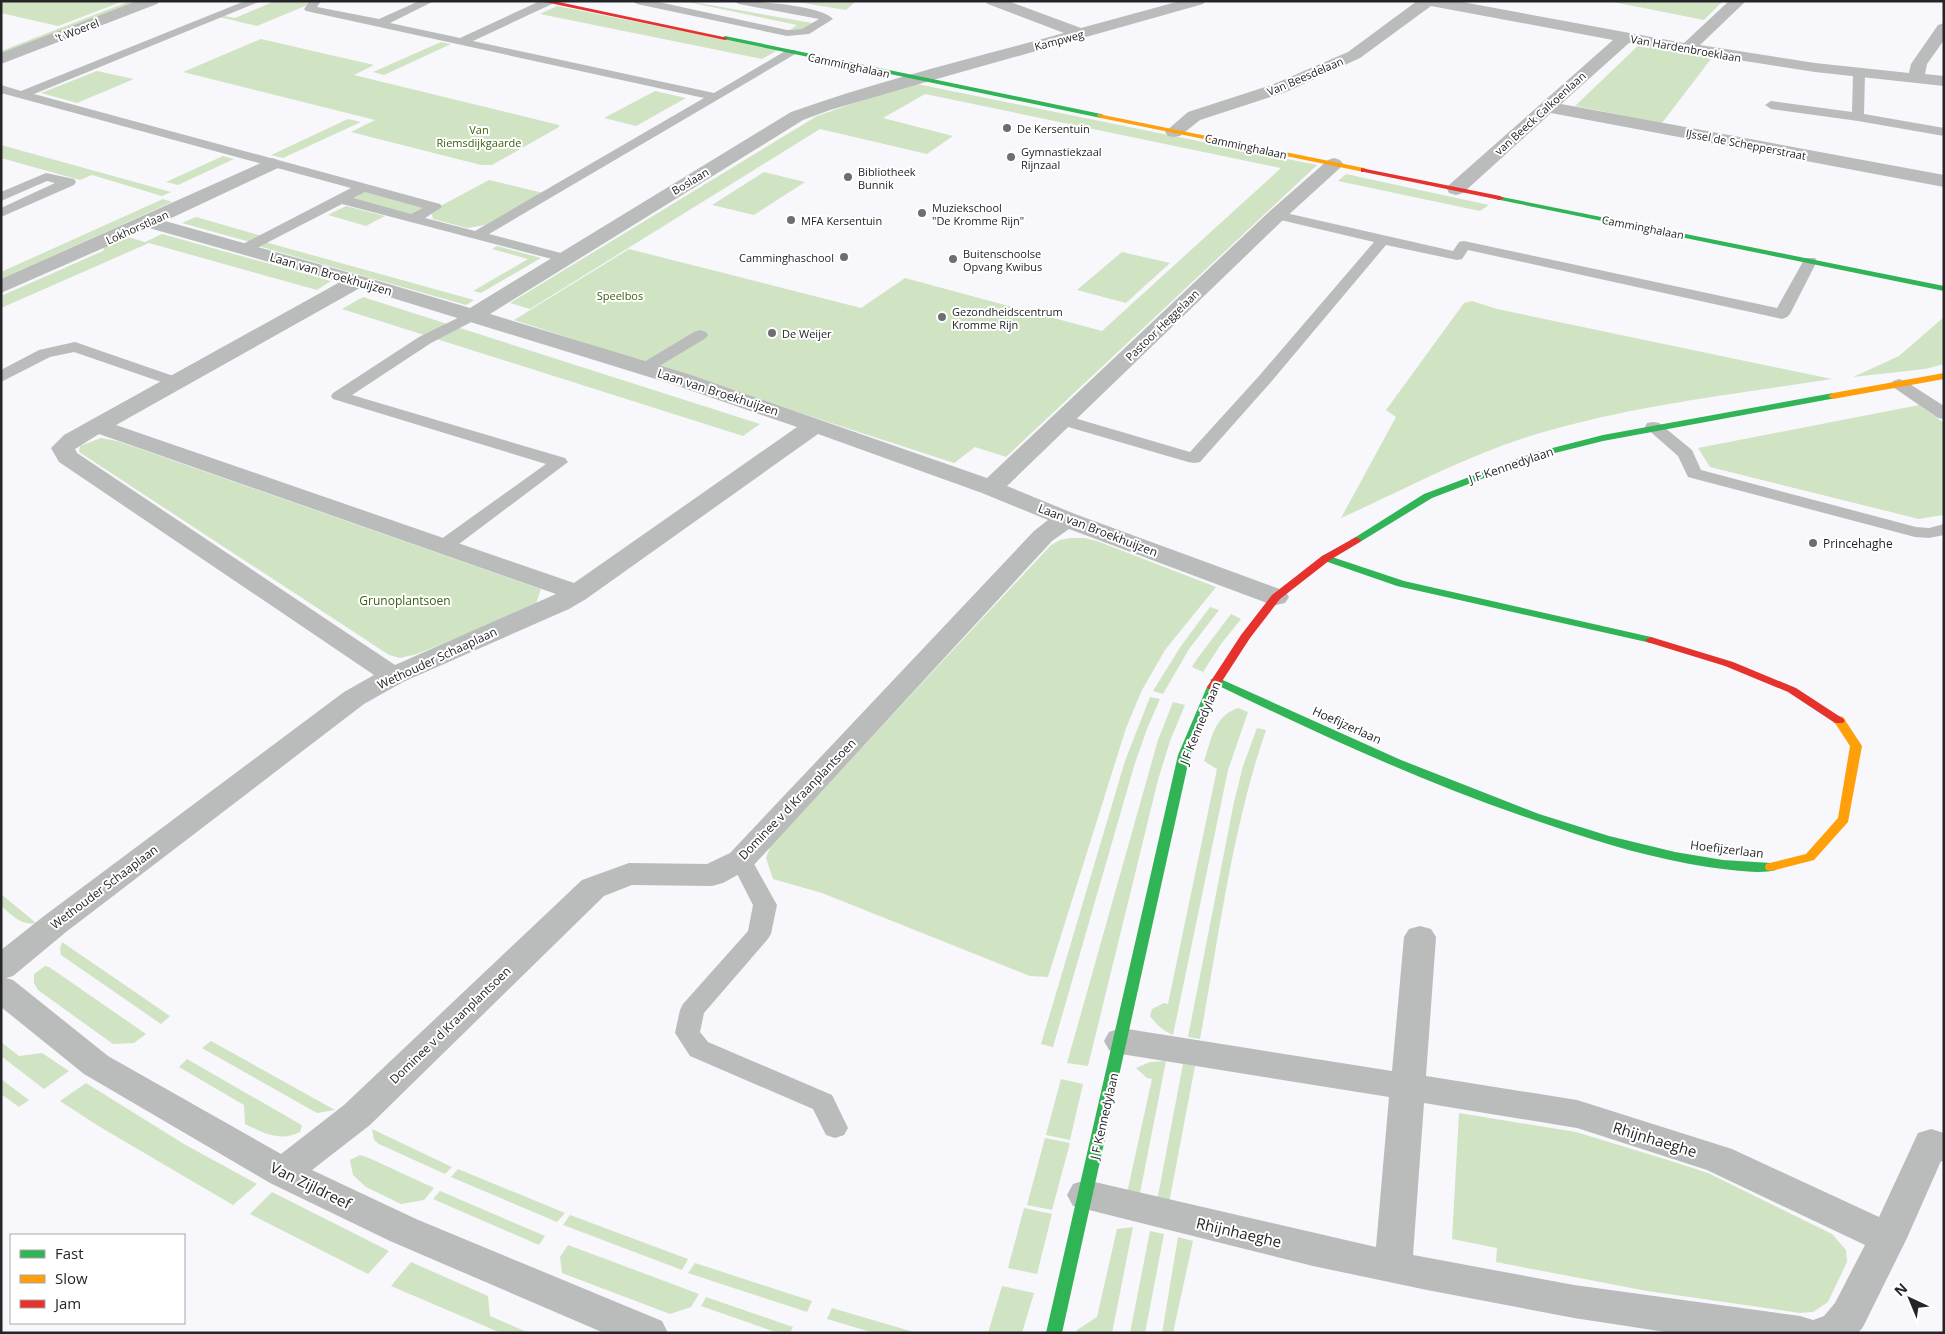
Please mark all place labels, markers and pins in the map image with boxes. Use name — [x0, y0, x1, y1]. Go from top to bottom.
place label: De Kersentuin — [1017, 121, 1090, 136]
marker: De Kersentuin — [1001, 122, 1013, 134]
place label: Gymnastiekzaal Rijnzaal — [1021, 144, 1102, 172]
marker: Gymnastiekzaal Rijnzaal — [1005, 151, 1017, 163]
place label: Bibliotheek Bunnik — [858, 164, 916, 192]
marker: Bibliotheek Bunnik — [842, 171, 854, 183]
place label: Muziekschool "De Kromme Rijn" — [932, 200, 1024, 228]
marker: Muziekschool "De Kromme Rijn" — [916, 207, 928, 219]
place label: MFA Kersentuin — [801, 213, 882, 228]
marker: MFA Kersentuin — [785, 214, 797, 226]
place label: Buitenschoolse Opvang Kwibus — [963, 246, 1042, 274]
place label: Camminghaschool — [739, 250, 834, 265]
marker: Camminghaschool — [838, 251, 850, 263]
marker: Buitenschoolse Opvang Kwibus — [947, 253, 959, 265]
place label: Gezondheidscentrum Kromme Rijn — [952, 304, 1063, 332]
marker: Gezondheidscentrum Kromme Rijn — [936, 311, 948, 323]
place label: De Weijer — [782, 326, 832, 341]
marker: De Weijer — [766, 327, 778, 339]
place label: Princehaghe — [1823, 535, 1893, 552]
marker: Princehaghe — [1807, 537, 1819, 549]

